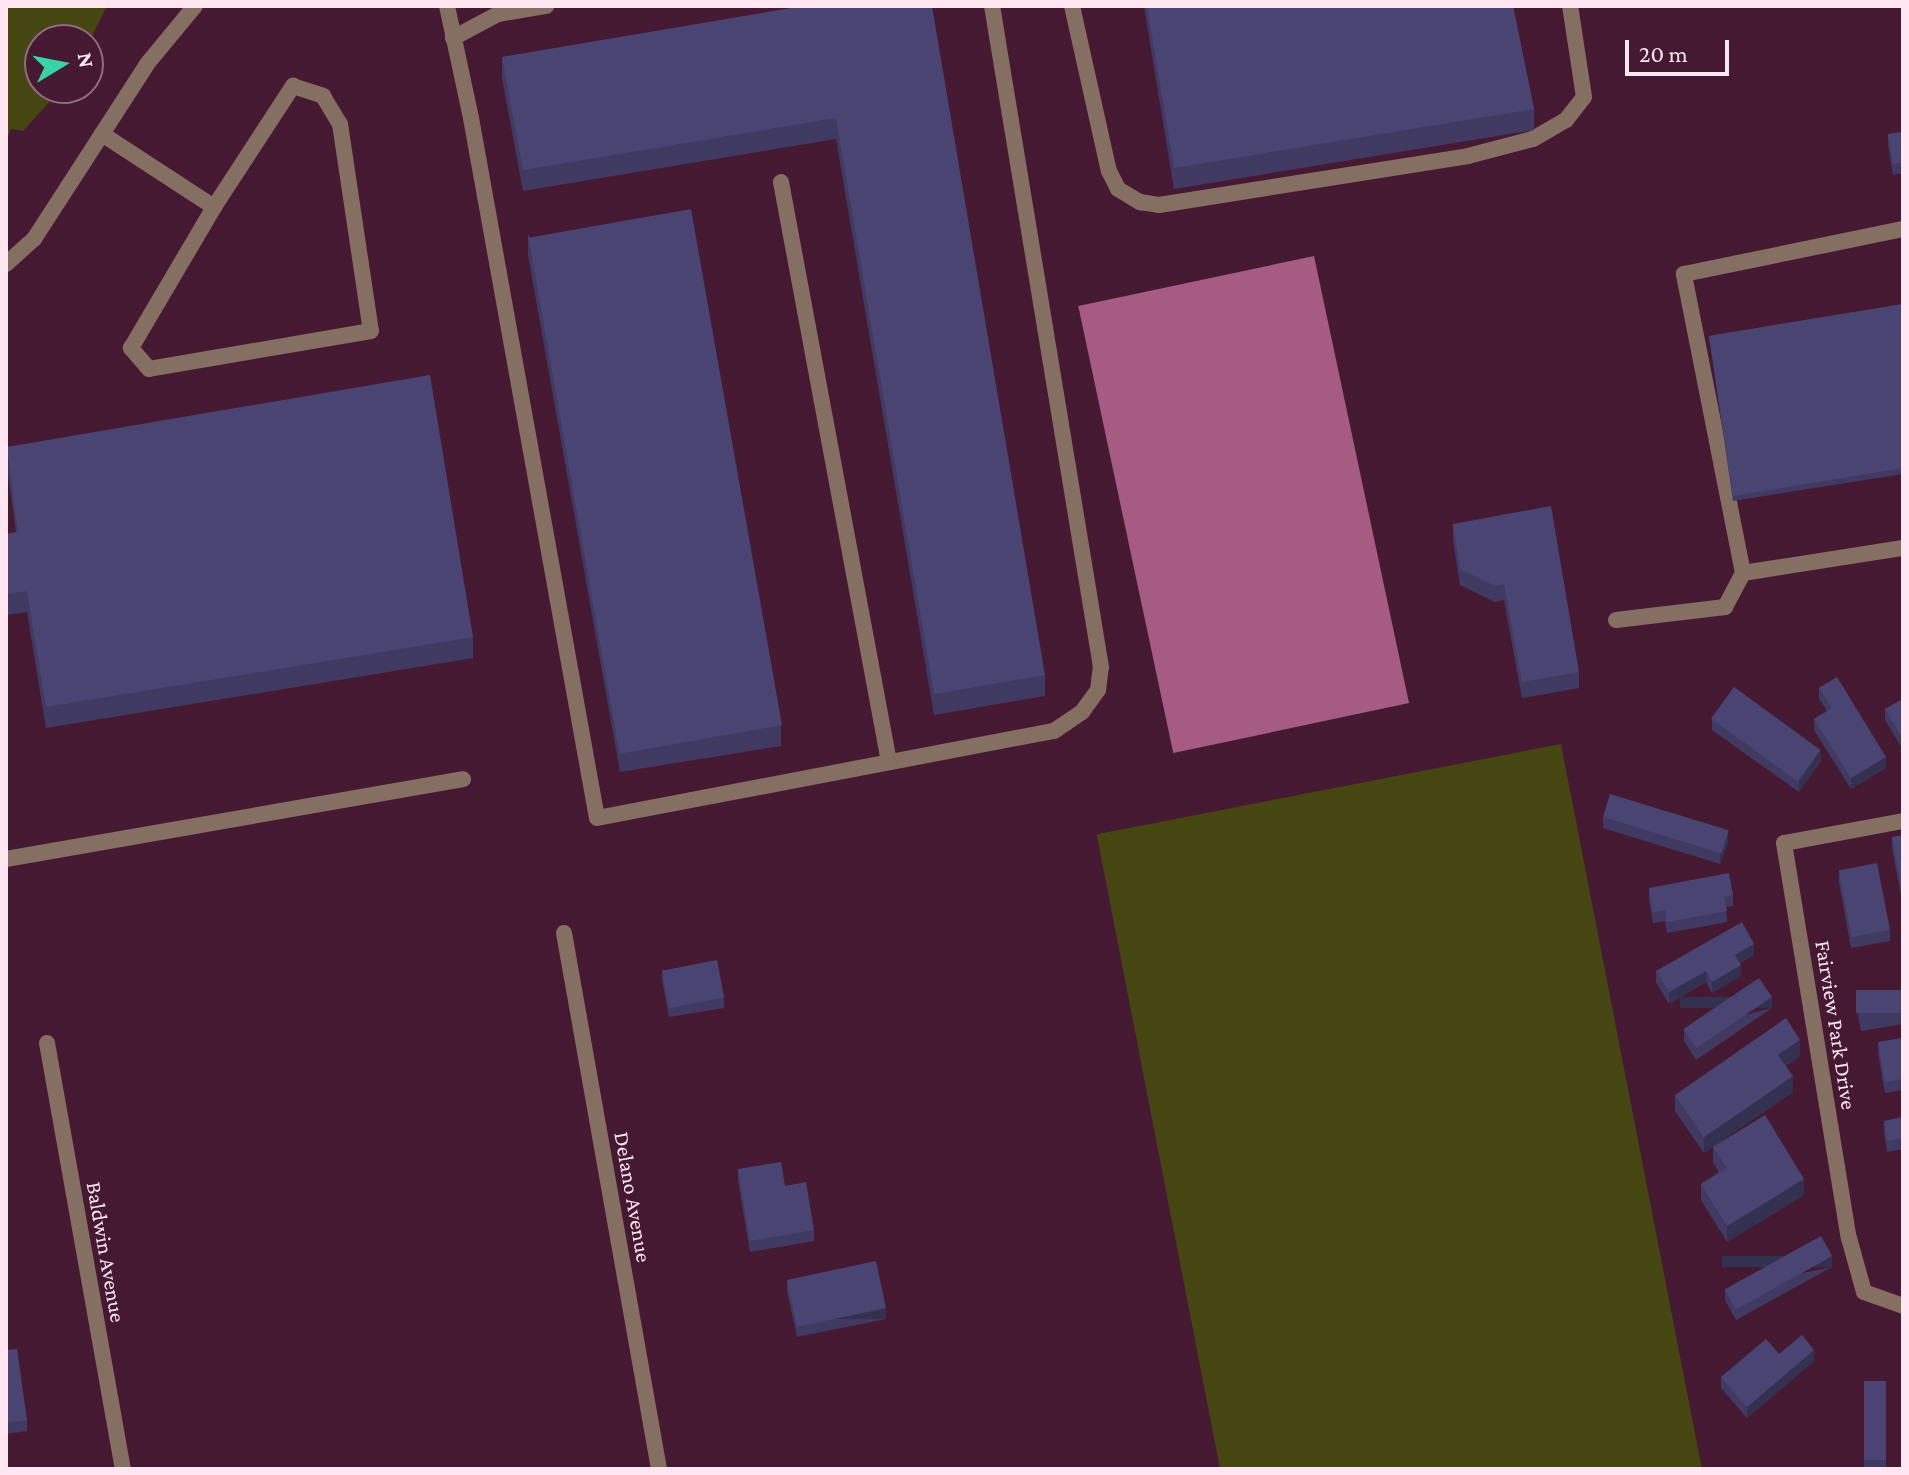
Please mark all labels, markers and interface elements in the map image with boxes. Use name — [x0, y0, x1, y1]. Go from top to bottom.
north arrow — [24, 24, 104, 104]
scale bar — [1629, 24, 1733, 74]
text: 20 m — [1639, 40, 1688, 67]
text: N — [73, 51, 100, 70]
street label: Fairview Park Drive — [1810, 938, 1862, 1112]
street label: Delano Avenue — [609, 1130, 657, 1264]
street label: Baldwin Avenue — [81, 1180, 131, 1324]

